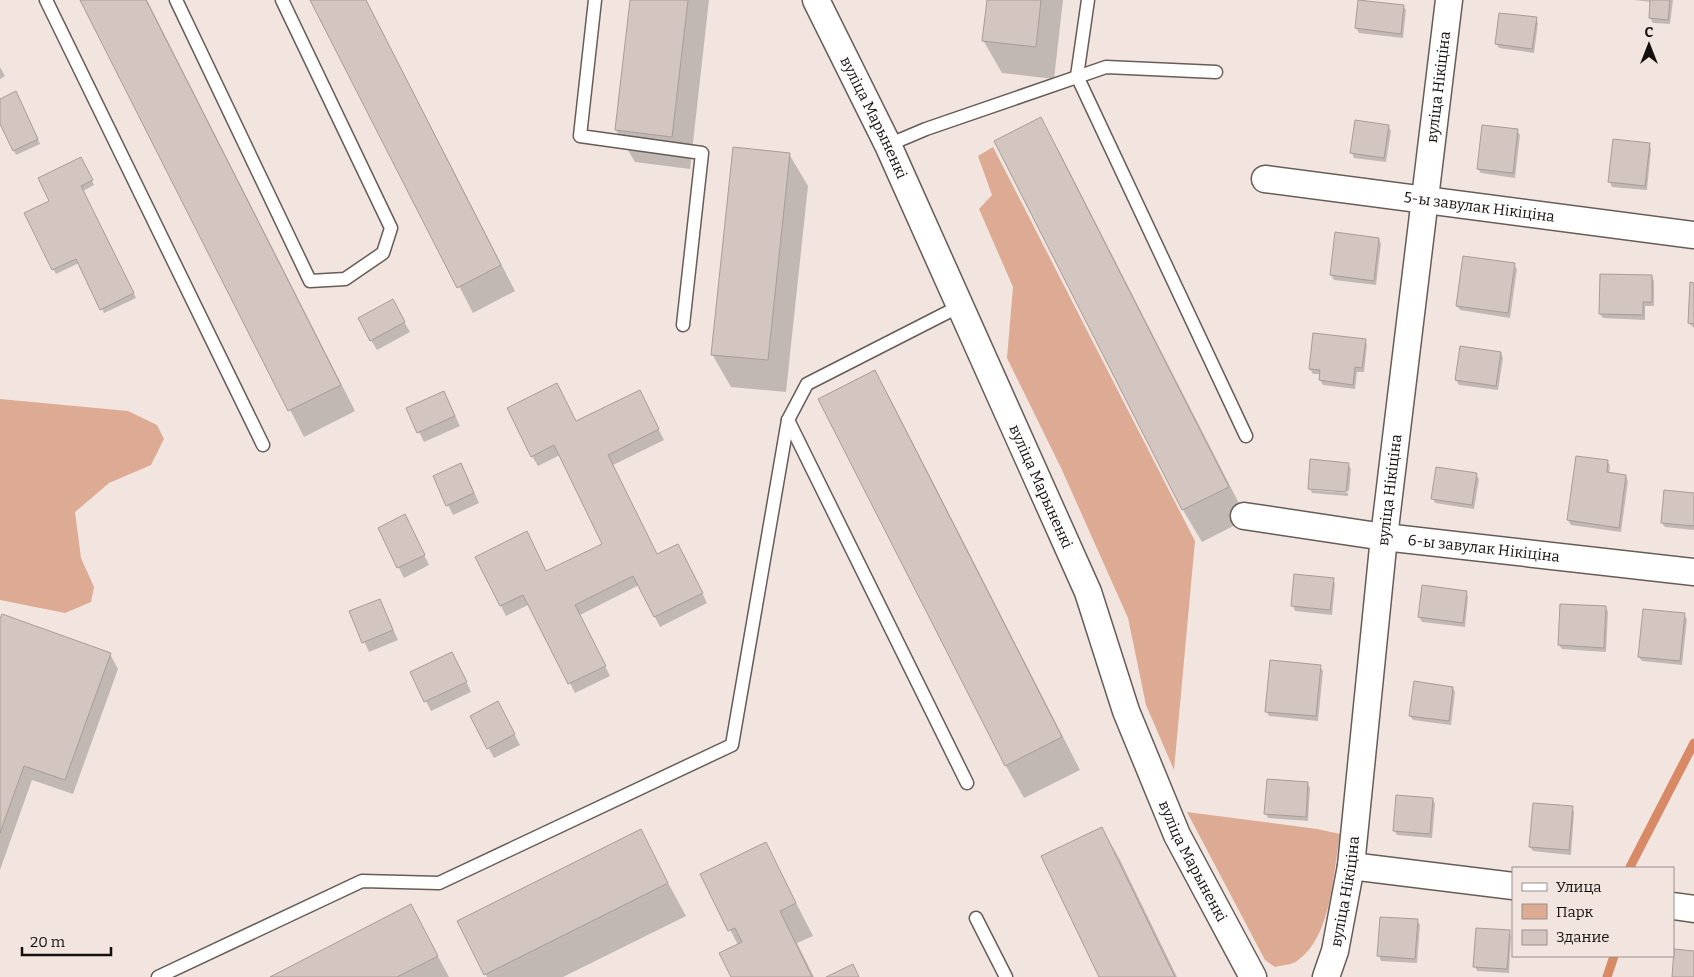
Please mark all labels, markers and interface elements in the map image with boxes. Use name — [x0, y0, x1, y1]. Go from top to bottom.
north arrow — [1624, 20, 1674, 70]
text: С — [1645, 24, 1654, 41]
street label: вуліца Нікіціна — [1423, 30, 1454, 144]
street label: вуліца Марыненкі — [837, 54, 911, 182]
street label: 5-ы завулак Нікіціна — [1403, 188, 1556, 226]
street label: вуліца Марыненкі — [1005, 422, 1076, 552]
street label: вуліца Нікіціна — [1374, 433, 1405, 547]
street label: 6-ы завулак Нікіціна — [1407, 531, 1561, 566]
street label: вуліца Марыненкі — [1155, 798, 1231, 925]
street label: вуліца Нікіціна — [1327, 835, 1363, 948]
legend — [1512, 867, 1674, 957]
text: Улица — [1556, 878, 1602, 896]
text: Парк — [1556, 903, 1594, 921]
scale bar — [22, 924, 111, 956]
text: Здание — [1556, 928, 1610, 946]
text: 20 m — [30, 933, 66, 951]

